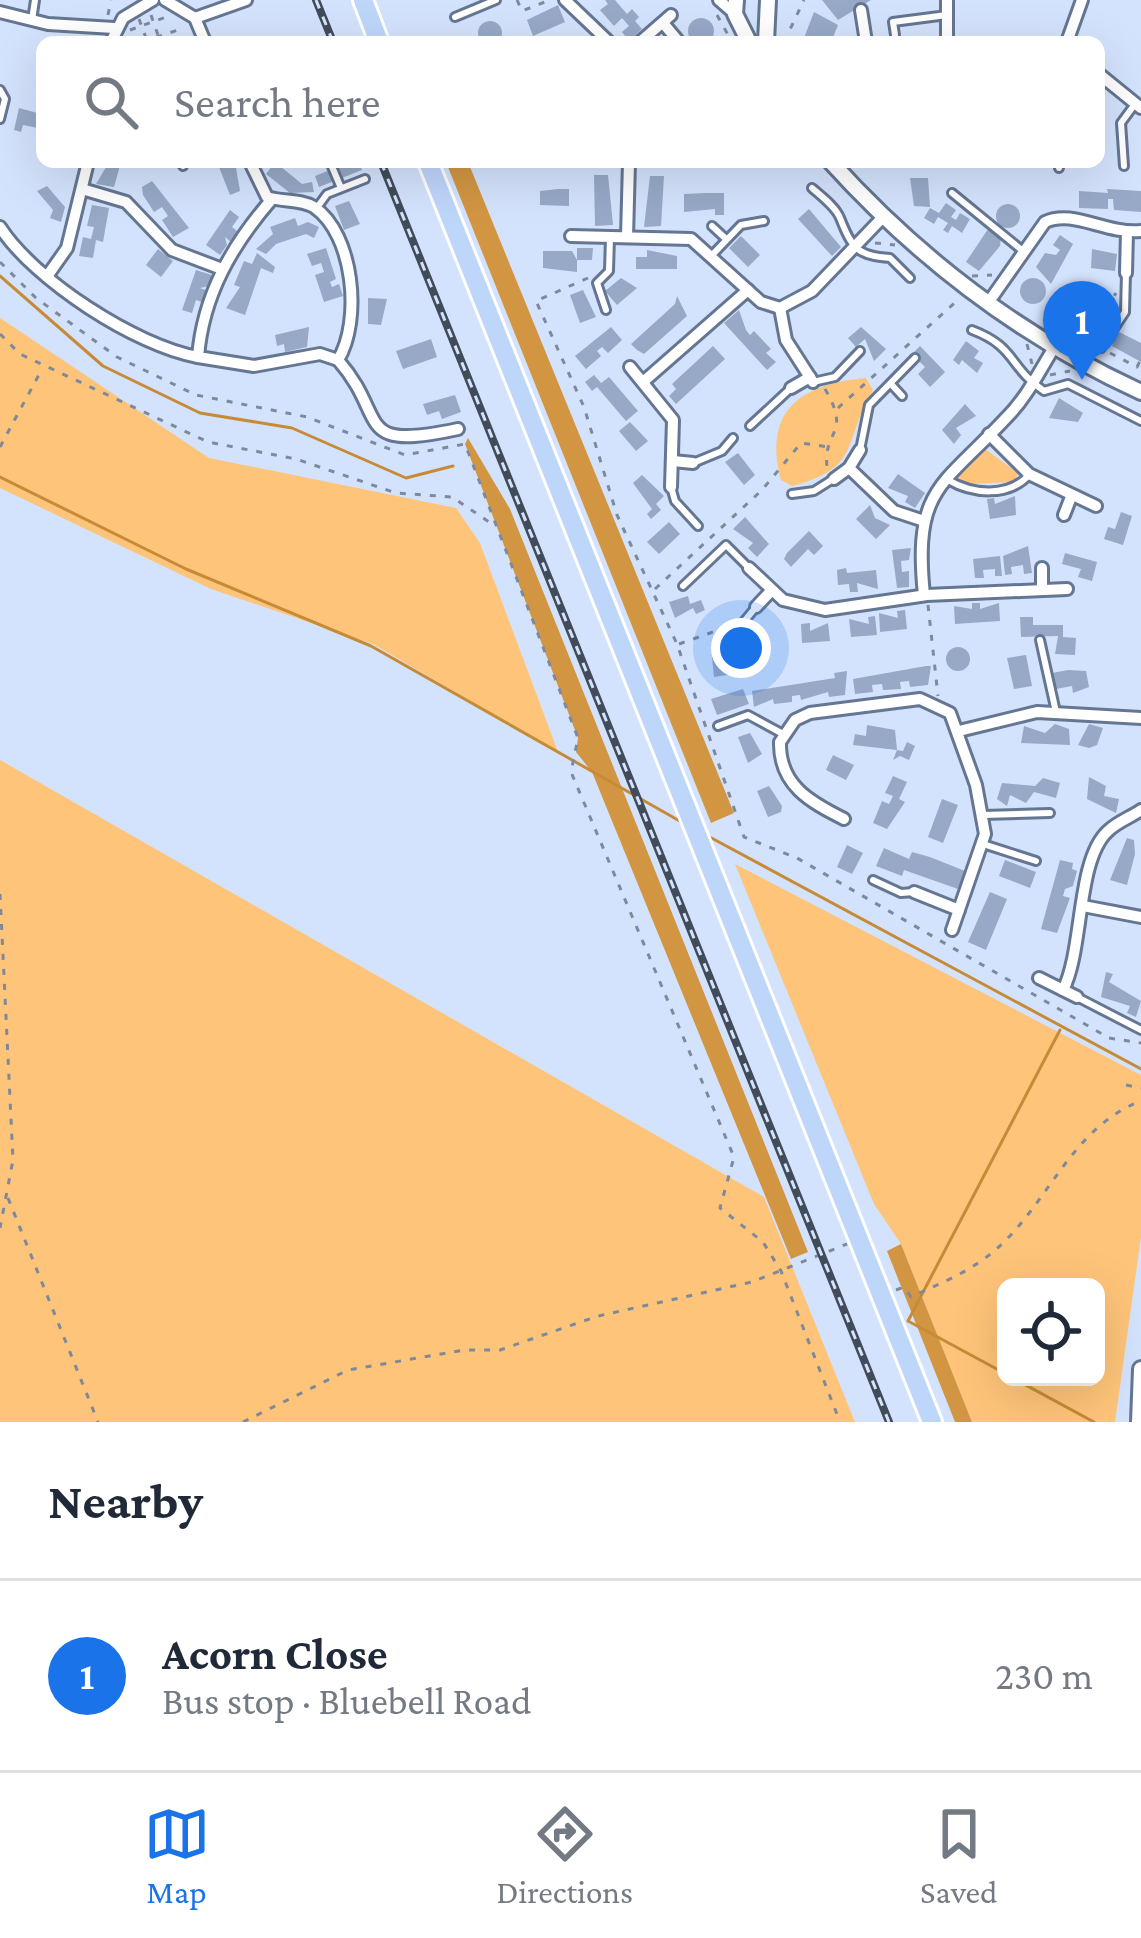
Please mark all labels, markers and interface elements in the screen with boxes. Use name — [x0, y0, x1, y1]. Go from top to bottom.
search box — [36, 36, 1105, 168]
icon: search — [78, 69, 144, 135]
text: Search here — [174, 77, 381, 127]
pin: 1 — [1043, 281, 1121, 380]
your location — [711, 618, 771, 678]
map controls — [997, 1278, 1105, 1386]
button: locate — [997, 1278, 1105, 1386]
text: Nearby — [48, 1472, 203, 1529]
text: Acorn Close — [162, 1629, 388, 1679]
text: 1 — [80, 1654, 94, 1697]
text: 230 m — [995, 1654, 1093, 1697]
text: Bus stop · Bluebell Road — [162, 1679, 532, 1722]
tab: Map — [144, 1801, 210, 1910]
tab: Directions — [497, 1801, 633, 1910]
tab: Saved — [920, 1801, 997, 1910]

